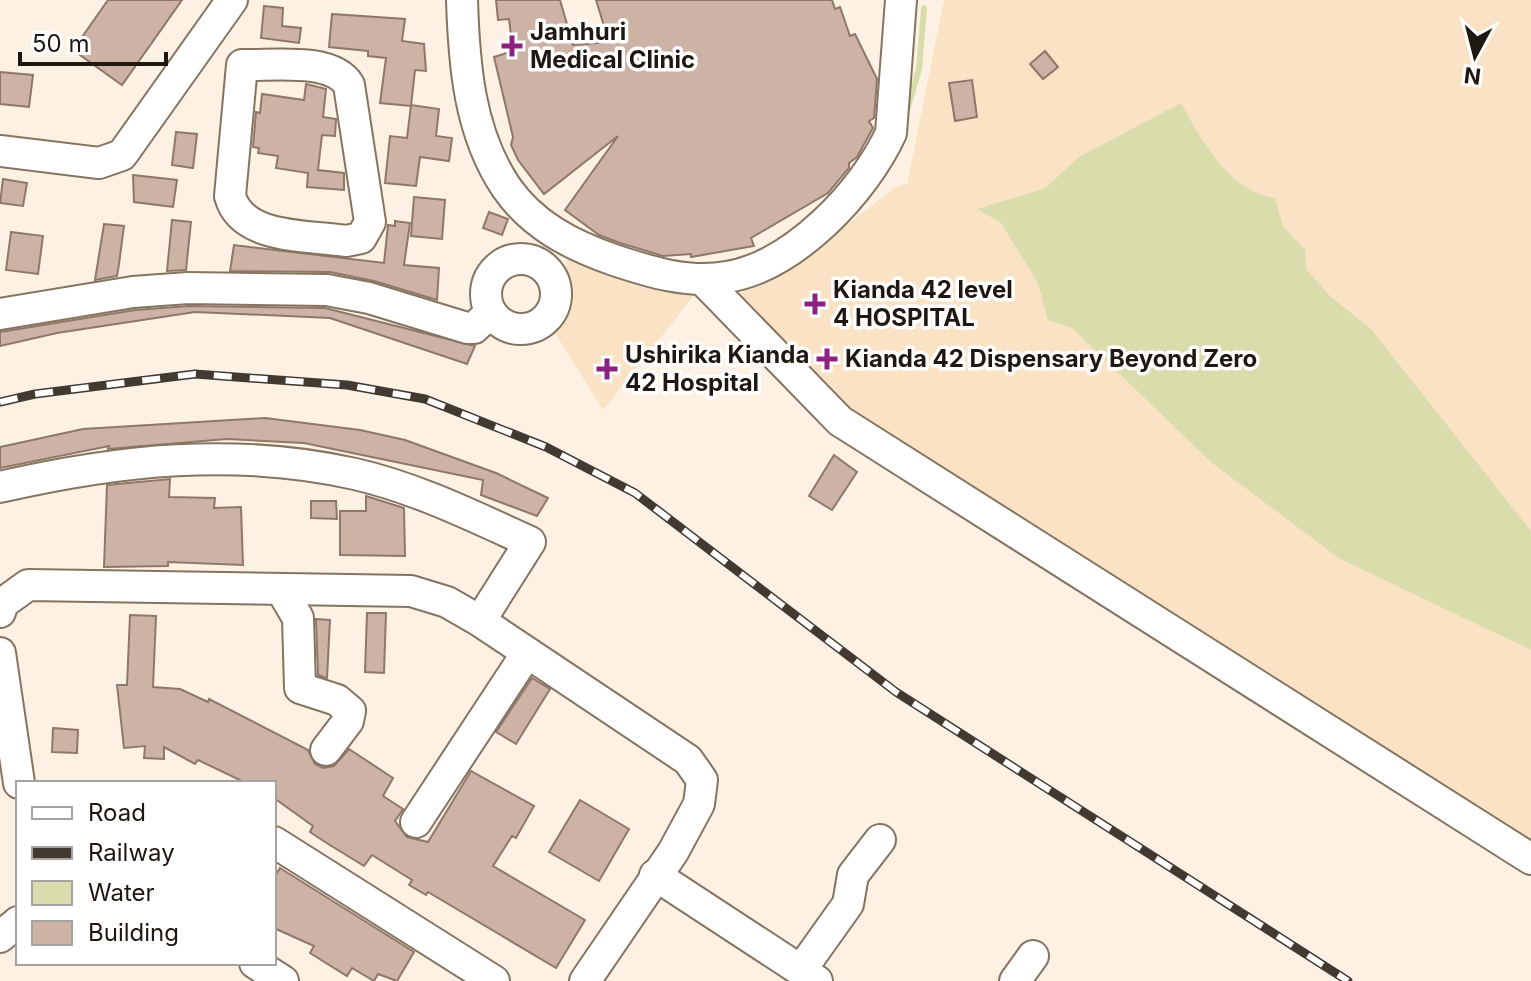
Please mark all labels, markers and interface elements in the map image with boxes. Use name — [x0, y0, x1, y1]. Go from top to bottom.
scale bar — [20, 16, 166, 66]
north arrow — [1435, 16, 1515, 96]
place label: Jamhuri Medical Clinic — [530, 17, 695, 74]
text: 50 m — [32, 29, 90, 58]
marker: Jamhuri Medical Clinic — [501, 35, 523, 57]
text: N — [1463, 62, 1482, 90]
place label: Kianda 42 level 4 HOSPITAL — [833, 275, 1013, 332]
marker: Kianda 42 level 4 HOSPITAL — [804, 293, 826, 315]
place label: Ushirika Kianda 42 Hospital — [625, 340, 809, 397]
place label: Kianda 42 Dispensary Beyond Zero — [845, 344, 1257, 373]
marker: Kianda 42 Dispensary Beyond Zero — [816, 348, 838, 370]
marker: Ushirika Kianda 42 Hospital — [596, 358, 618, 380]
legend — [16, 781, 276, 965]
text: Road — [88, 798, 146, 827]
text: Railway — [88, 838, 175, 867]
text: Water — [88, 878, 155, 907]
text: Building — [88, 918, 179, 947]

